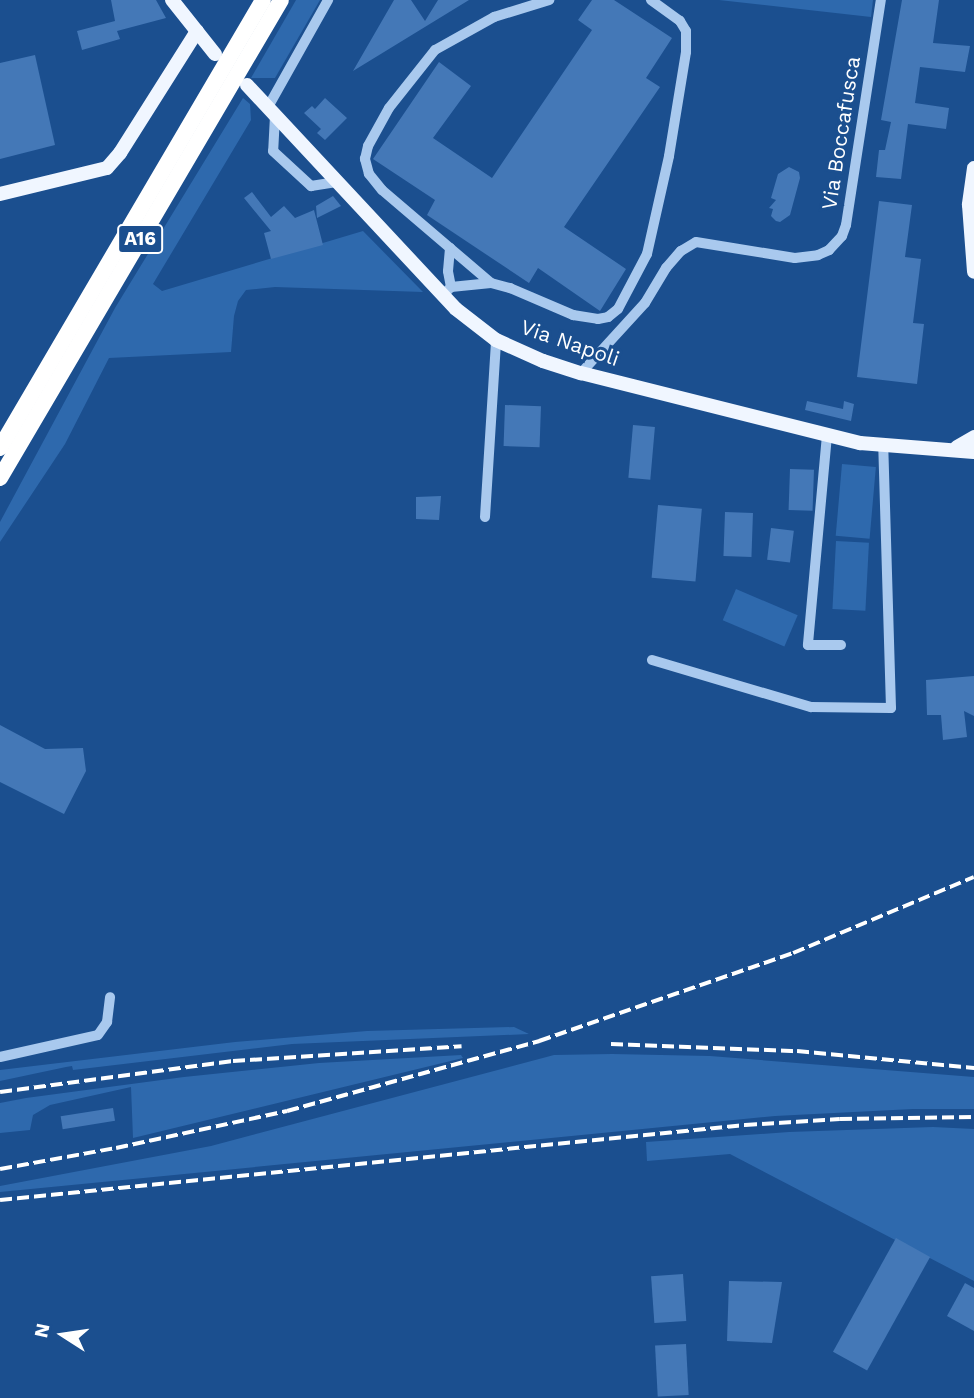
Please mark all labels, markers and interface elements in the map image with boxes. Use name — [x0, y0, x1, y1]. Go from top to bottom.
street label: Via Boccafusca — [816, 54, 866, 212]
road number: A16 — [116, 224, 164, 255]
street label: Via Napoli — [517, 314, 623, 372]
north arrow — [28, 1300, 98, 1370]
text: N — [29, 1321, 55, 1340]

